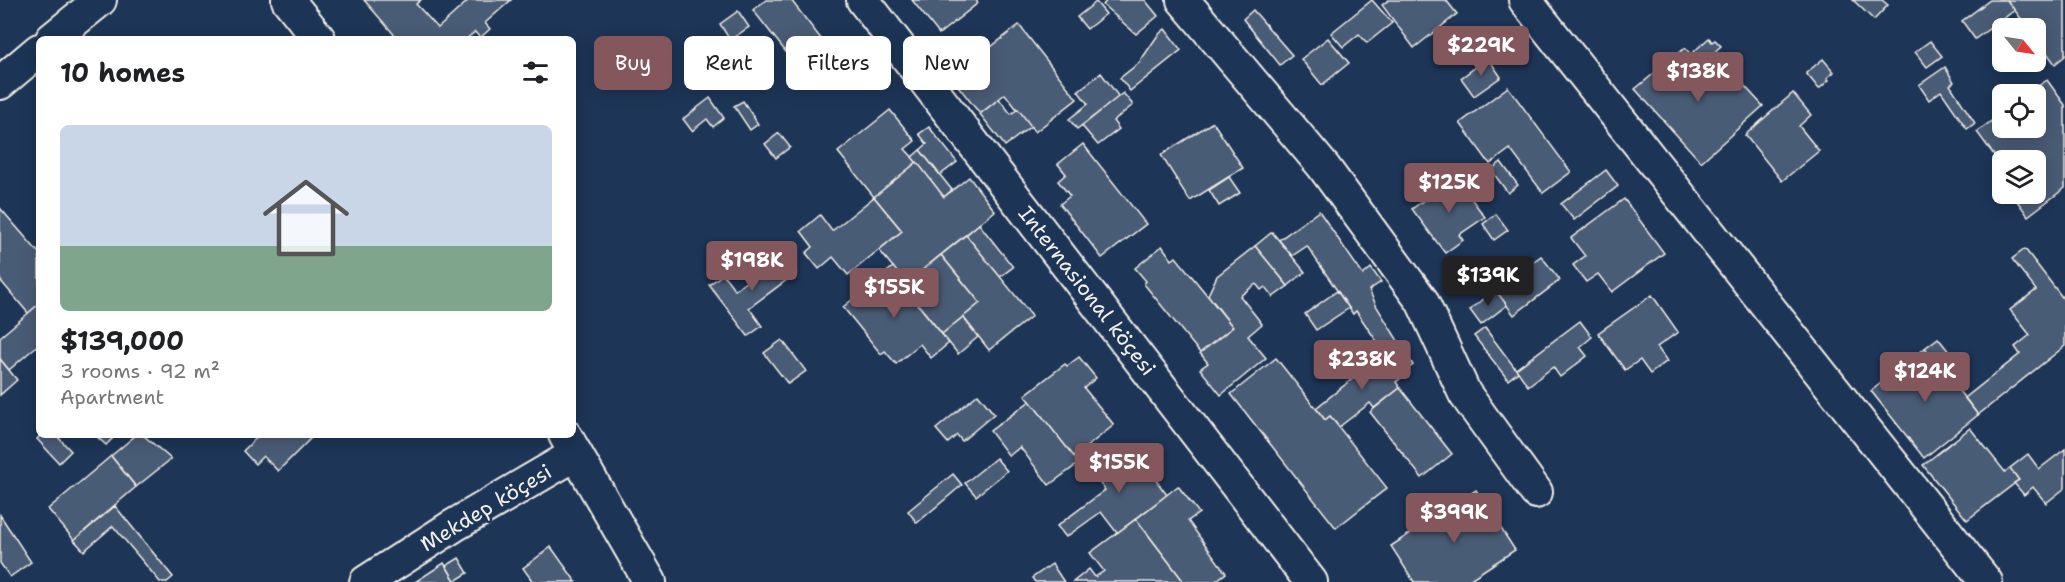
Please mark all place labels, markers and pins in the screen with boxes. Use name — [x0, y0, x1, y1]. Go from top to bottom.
pin: $229K — [1439, 26, 1523, 77]
pin: $138K — [1656, 52, 1740, 103]
pin: $125K — [1407, 163, 1491, 214]
pin: $198K — [710, 241, 794, 292]
pin: $139K — [1446, 256, 1530, 307]
pin: $155K — [852, 268, 936, 319]
pin: $238K — [1320, 340, 1404, 391]
pin: $124K — [1883, 352, 1967, 403]
pin: $155K — [1077, 443, 1161, 494]
pin: $399K — [1412, 493, 1496, 544]

